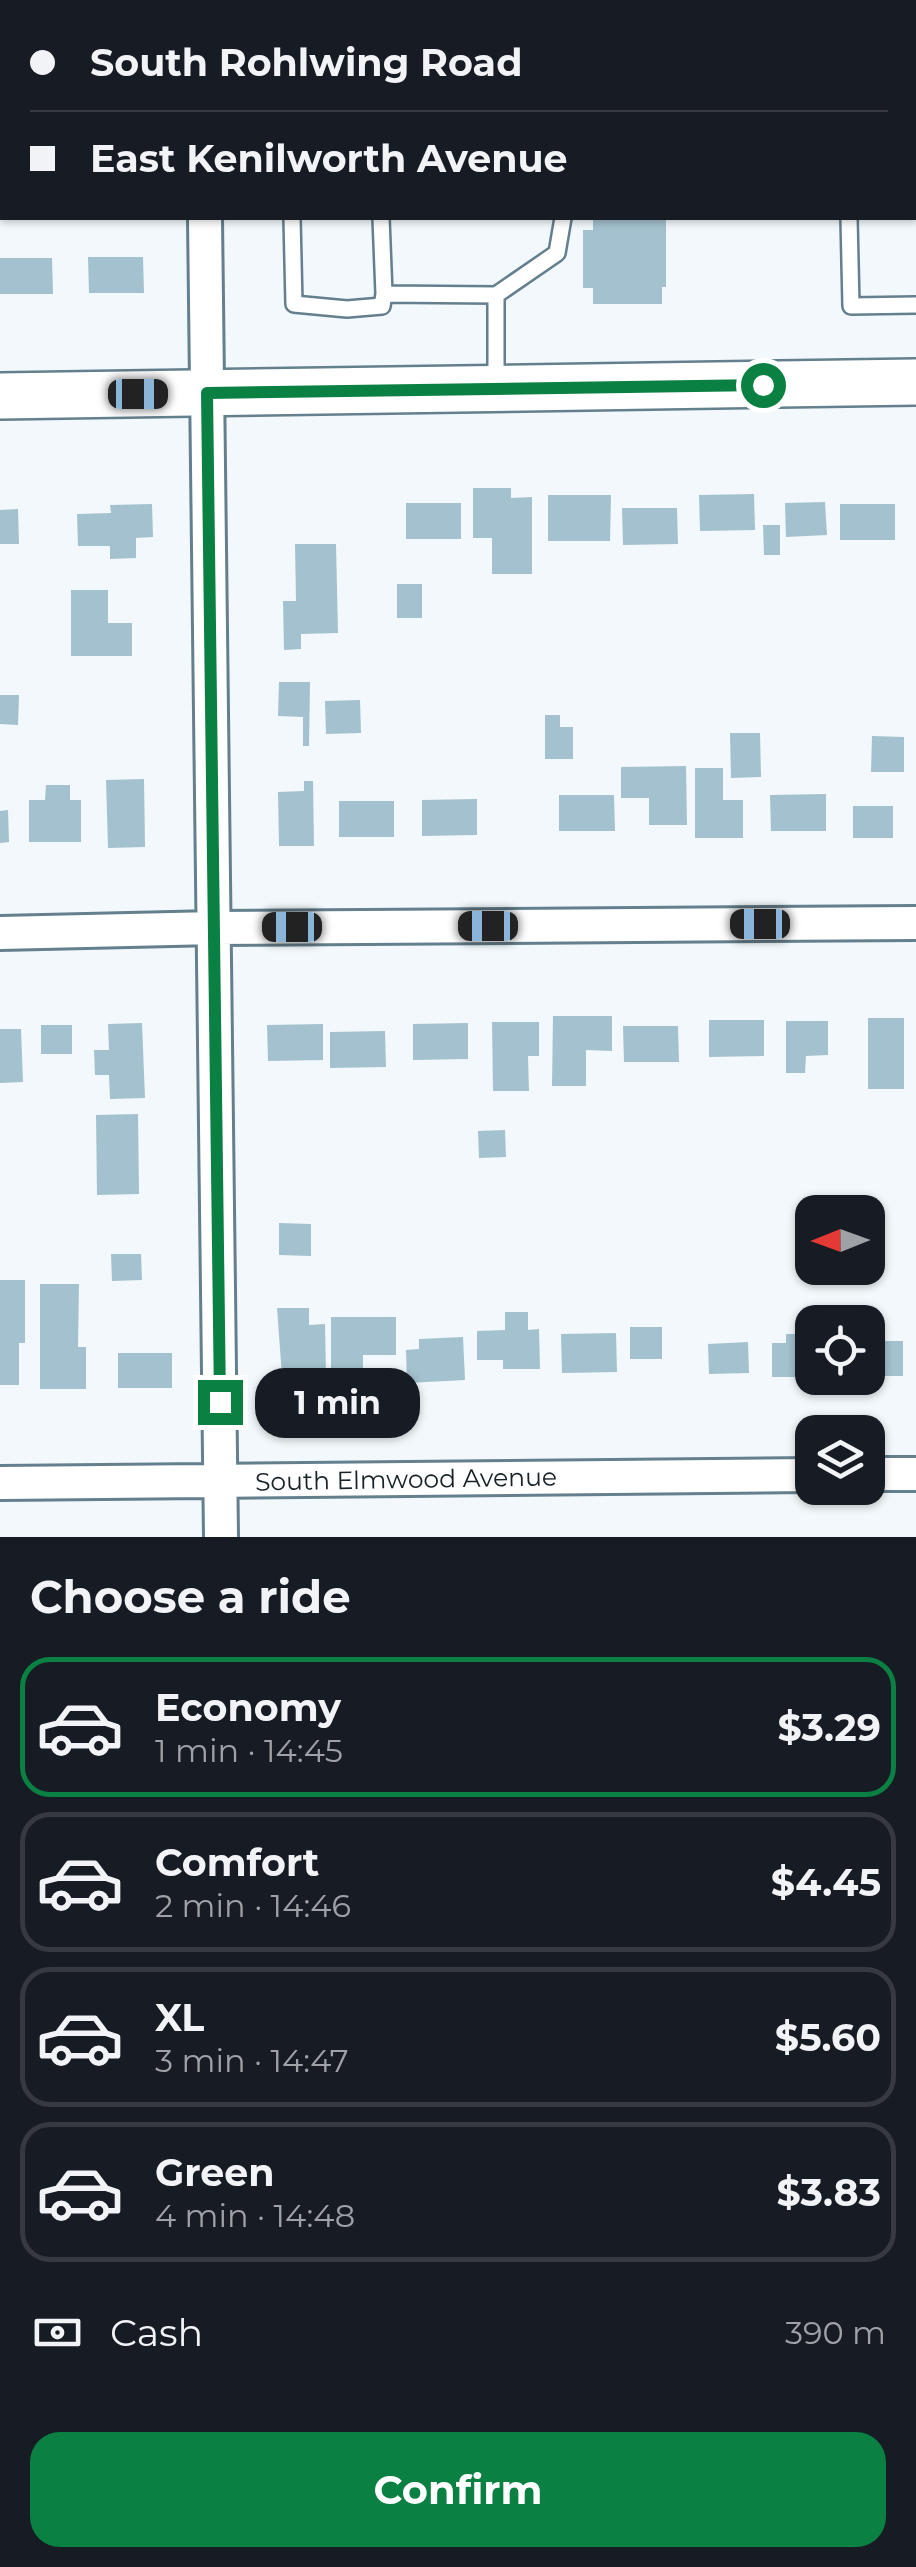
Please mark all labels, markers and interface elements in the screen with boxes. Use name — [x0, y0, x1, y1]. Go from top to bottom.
text: South Rohlwing Road — [90, 39, 522, 86]
text: East Kenilworth Avenue — [90, 135, 568, 182]
route start — [741, 363, 786, 408]
car — [108, 379, 168, 409]
car — [730, 909, 790, 939]
car — [458, 911, 518, 941]
car — [262, 912, 322, 942]
north arrow — [795, 1195, 885, 1285]
map controls — [795, 1195, 885, 1505]
button: locate — [795, 1305, 885, 1395]
callout: 1 min — [255, 1367, 420, 1437]
route end — [198, 1380, 243, 1425]
text: 1 min — [294, 1383, 381, 1422]
button: layers — [795, 1415, 885, 1505]
street label: South Elmwood Avenue — [255, 1461, 557, 1497]
text: Choose a ride — [30, 1569, 351, 1624]
icon: car — [35, 1682, 125, 1772]
text: Economy — [155, 1684, 341, 1731]
text: $3.29 — [777, 1704, 881, 1751]
text: 1 min · 14:45 — [155, 1731, 343, 1770]
icon: car — [35, 1837, 125, 1927]
text: Comfort — [155, 1839, 319, 1886]
text: $4.45 — [771, 1859, 881, 1906]
text: 2 min · 14:46 — [155, 1886, 351, 1925]
icon: car — [35, 1992, 125, 2082]
text: XL — [155, 1994, 204, 2041]
text: $5.60 — [775, 2014, 881, 2061]
text: 3 min · 14:47 — [155, 2041, 349, 2080]
icon: car — [35, 2147, 125, 2237]
text: Green — [155, 2149, 275, 2196]
text: $3.83 — [776, 2169, 881, 2216]
text: 4 min · 14:48 — [155, 2196, 355, 2235]
icon: cash — [30, 2305, 85, 2360]
text: Cash — [110, 2309, 203, 2356]
text: 390 m — [785, 2313, 886, 2352]
button: Confirm — [30, 2432, 886, 2547]

